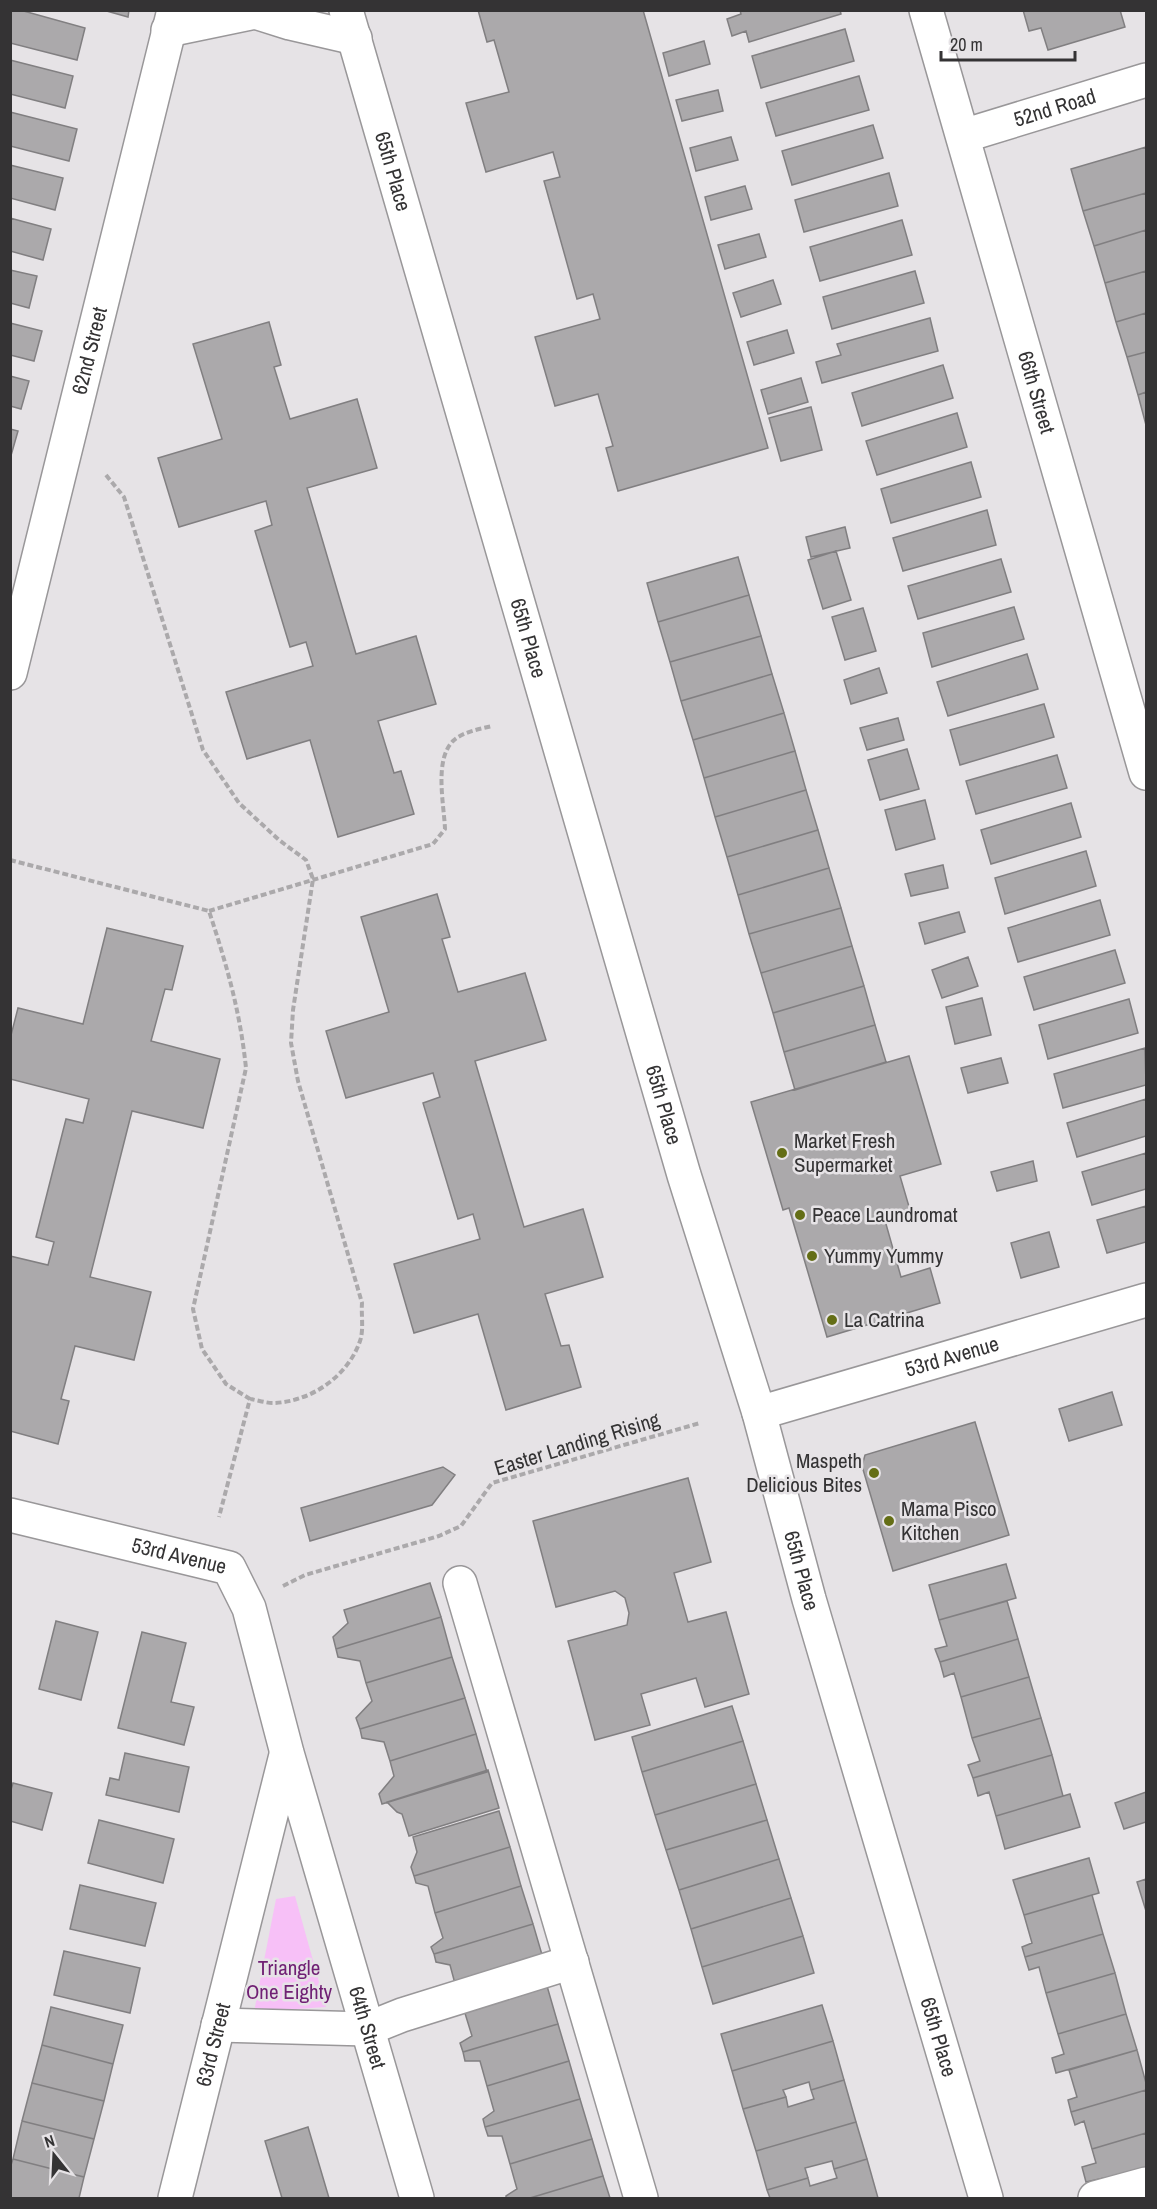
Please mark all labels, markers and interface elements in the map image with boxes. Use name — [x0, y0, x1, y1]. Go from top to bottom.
scale bar — [941, 24, 1074, 62]
text: 20 m — [950, 32, 983, 57]
street label: 52nd Road — [1010, 81, 1099, 134]
street label: 65th Place — [368, 128, 419, 214]
street label: 62nd Street — [64, 304, 114, 397]
street label: 66th Street — [1011, 348, 1062, 437]
street label: 65th Place — [503, 595, 554, 681]
street label: 65th Place — [639, 1062, 689, 1148]
place label: Market Fresh Supermarket — [794, 1126, 895, 1179]
marker: Market Fresh Supermarket — [775, 1146, 789, 1160]
place label: Peace Laundromat — [812, 1200, 958, 1229]
marker: Peace Laundromat — [793, 1208, 807, 1222]
place label: Yummy Yummy — [824, 1241, 944, 1270]
marker: Yummy Yummy — [805, 1249, 819, 1263]
place label: La Catrina — [844, 1305, 925, 1334]
marker: La Catrina — [825, 1313, 839, 1327]
street label: 53rd Avenue — [901, 1329, 1002, 1384]
street label: Easter Landing Rising — [491, 1404, 663, 1482]
place label: Maspeth Delicious Bites — [746, 1446, 862, 1499]
marker: Maspeth Delicious Bites — [867, 1466, 881, 1480]
place label: Mama Pisco Kitchen — [901, 1494, 997, 1547]
marker: Mama Pisco Kitchen — [882, 1514, 896, 1528]
street label: 65th Place — [777, 1528, 827, 1614]
street label: 53rd Avenue — [129, 1530, 230, 1581]
park label: Triangle One Eighty — [246, 1953, 332, 2006]
street label: 64th Street — [342, 1983, 393, 2072]
street label: 65th Place — [913, 1994, 964, 2080]
street label: 63rd Street — [188, 2000, 237, 2089]
north arrow — [24, 2125, 84, 2185]
text: N — [41, 2129, 57, 2153]

